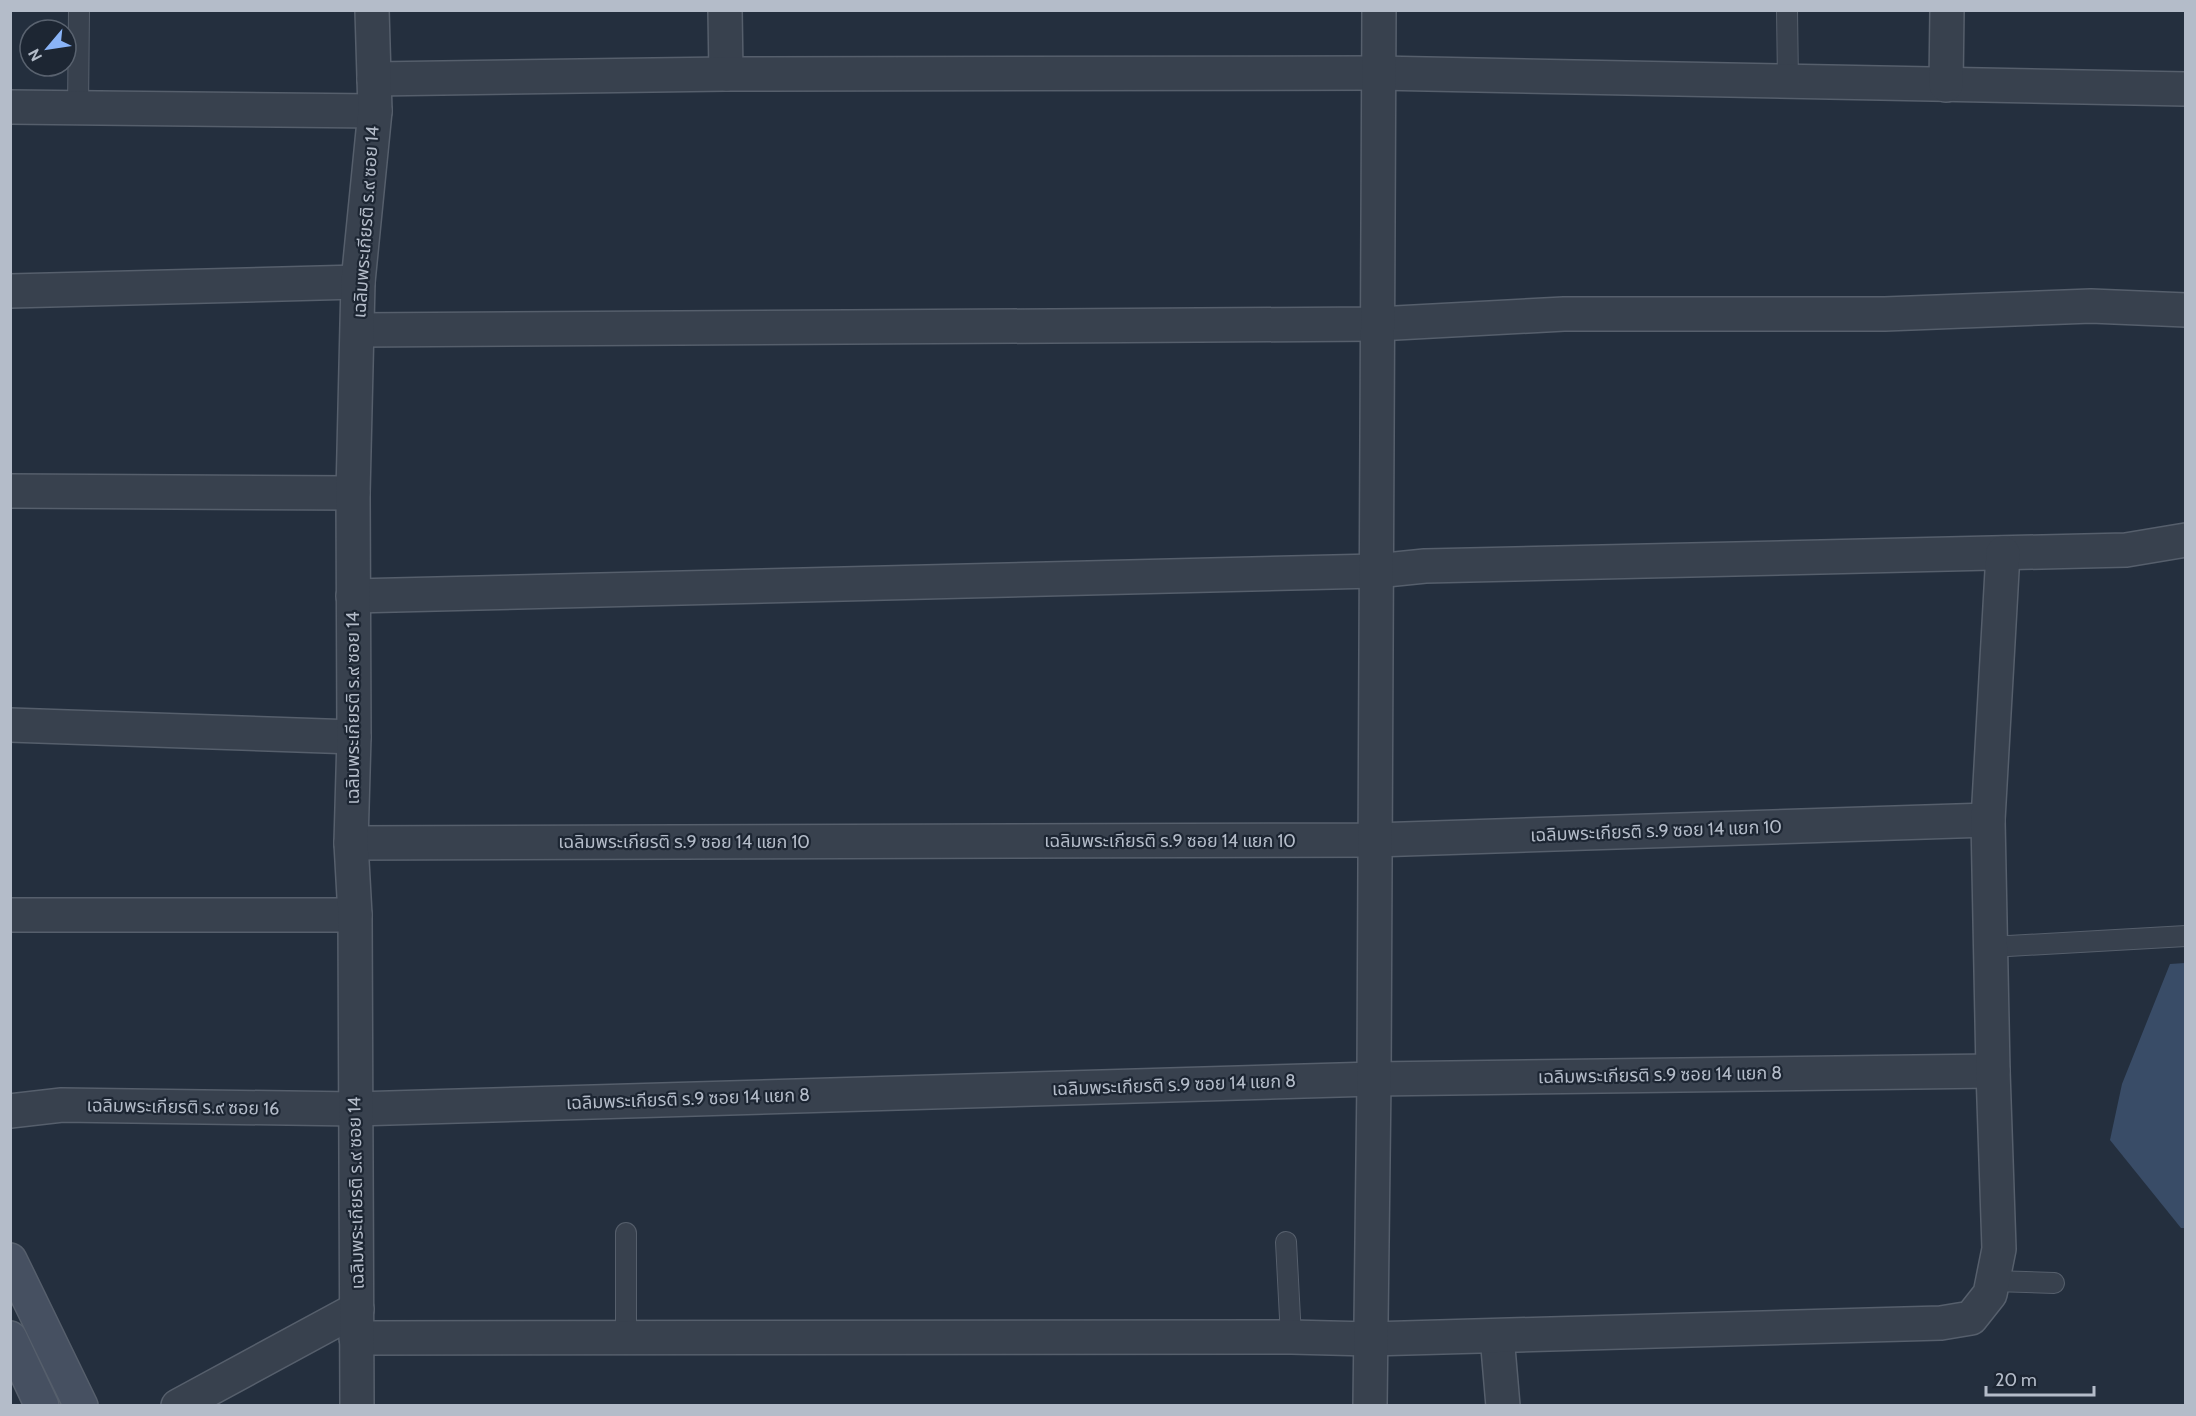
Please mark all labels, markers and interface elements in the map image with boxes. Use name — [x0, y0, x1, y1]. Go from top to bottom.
north arrow — [18, 18, 78, 78]
text: N — [24, 45, 46, 65]
street label: เฉลิมพระเกียรติ ร.๙ ซอย 14 — [348, 125, 384, 319]
street label: เฉลิมพระเกียรติ ร.๙ ซอย 14 — [342, 612, 364, 804]
street label: เฉลิมพระเกียรติ ร.9 ซอย 14 แยก 10 — [1530, 816, 1782, 846]
street label: เฉลิมพระเกียรติ ร.9 ซอย 14 แยก 10 — [1044, 830, 1296, 852]
street label: เฉลิมพระเกียรติ ร.9 ซอย 14 แยก 10 — [558, 831, 810, 853]
street label: เฉลิมพระเกียรติ ร.9 ซอย 14 แยก 8 — [1538, 1062, 1782, 1088]
street label: เฉลิมพระเกียรติ ร.9 ซอย 14 แยก 8 — [1052, 1070, 1296, 1100]
street label: เฉลิมพระเกียรติ ร.9 ซอย 14 แยก 8 — [566, 1084, 810, 1114]
street label: เฉลิมพระเกียรติ ร.๙ ซอย 16 — [87, 1094, 279, 1120]
street label: เฉลิมพระเกียรติ ร.๙ ซอย 14 — [343, 1096, 369, 1290]
scale bar — [1986, 1359, 2094, 1397]
text: 20 m — [1995, 1369, 2037, 1391]

